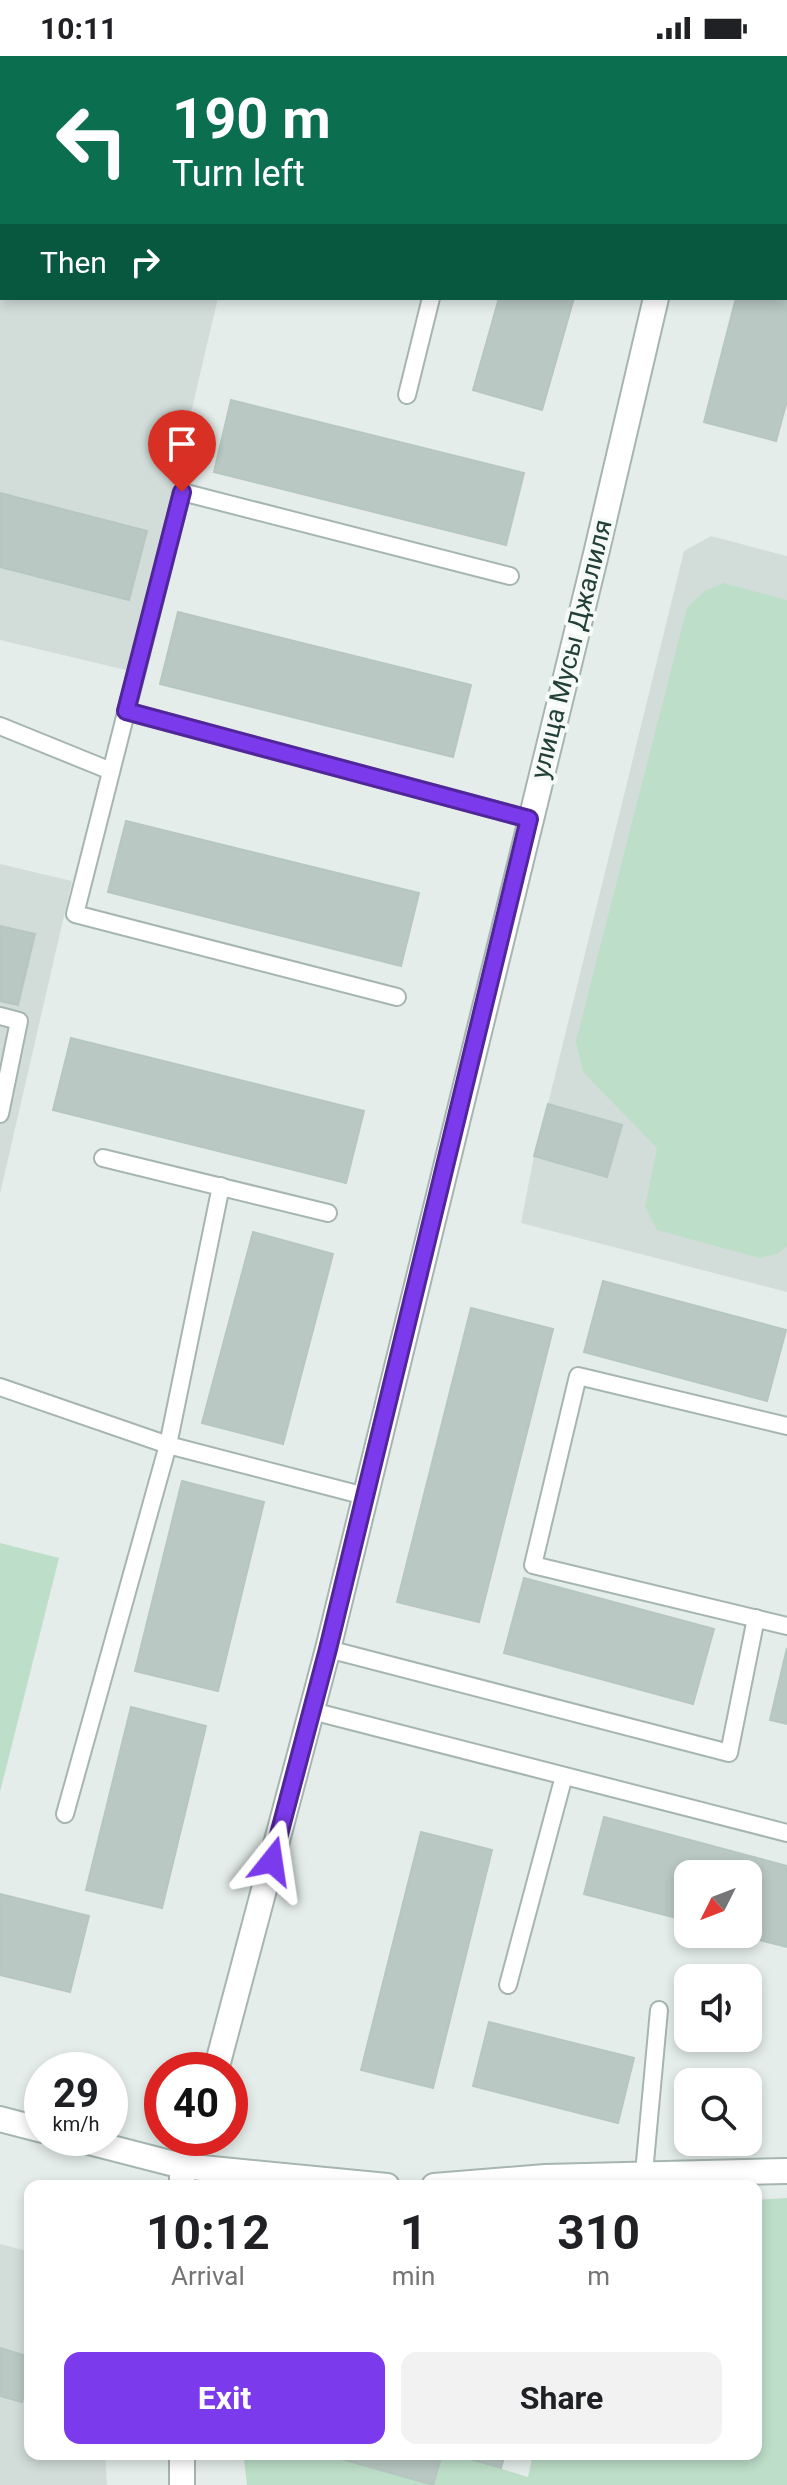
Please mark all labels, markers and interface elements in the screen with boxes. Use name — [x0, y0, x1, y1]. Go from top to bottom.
text: 10:11 — [40, 11, 117, 46]
text: 190 m — [172, 86, 331, 152]
icon: left — [40, 88, 144, 192]
text: Turn left — [172, 153, 305, 195]
icon: right — [123, 240, 167, 284]
text: Then — [40, 245, 107, 280]
pin — [148, 410, 216, 492]
icon: arrive — [160, 422, 204, 466]
street label: улица Мусы Джалиля — [524, 516, 618, 782]
position arrow — [230, 1819, 314, 1903]
north arrow — [674, 1860, 762, 1948]
map controls — [674, 1860, 762, 2156]
button: sound — [674, 1964, 762, 2052]
speed limit sign: 40 — [144, 2052, 248, 2156]
button: search — [674, 2068, 762, 2156]
text: 29 — [53, 2070, 99, 2117]
text: km/h — [53, 2112, 99, 2136]
text: 10:12 — [146, 2204, 270, 2261]
text: 1 — [400, 2204, 427, 2261]
text: 310 — [557, 2204, 640, 2261]
text: Arrival — [171, 2261, 245, 2291]
text: min — [392, 2261, 435, 2291]
text: m — [587, 2261, 610, 2291]
button: Exit — [64, 2352, 385, 2444]
button: Share — [401, 2352, 722, 2444]

